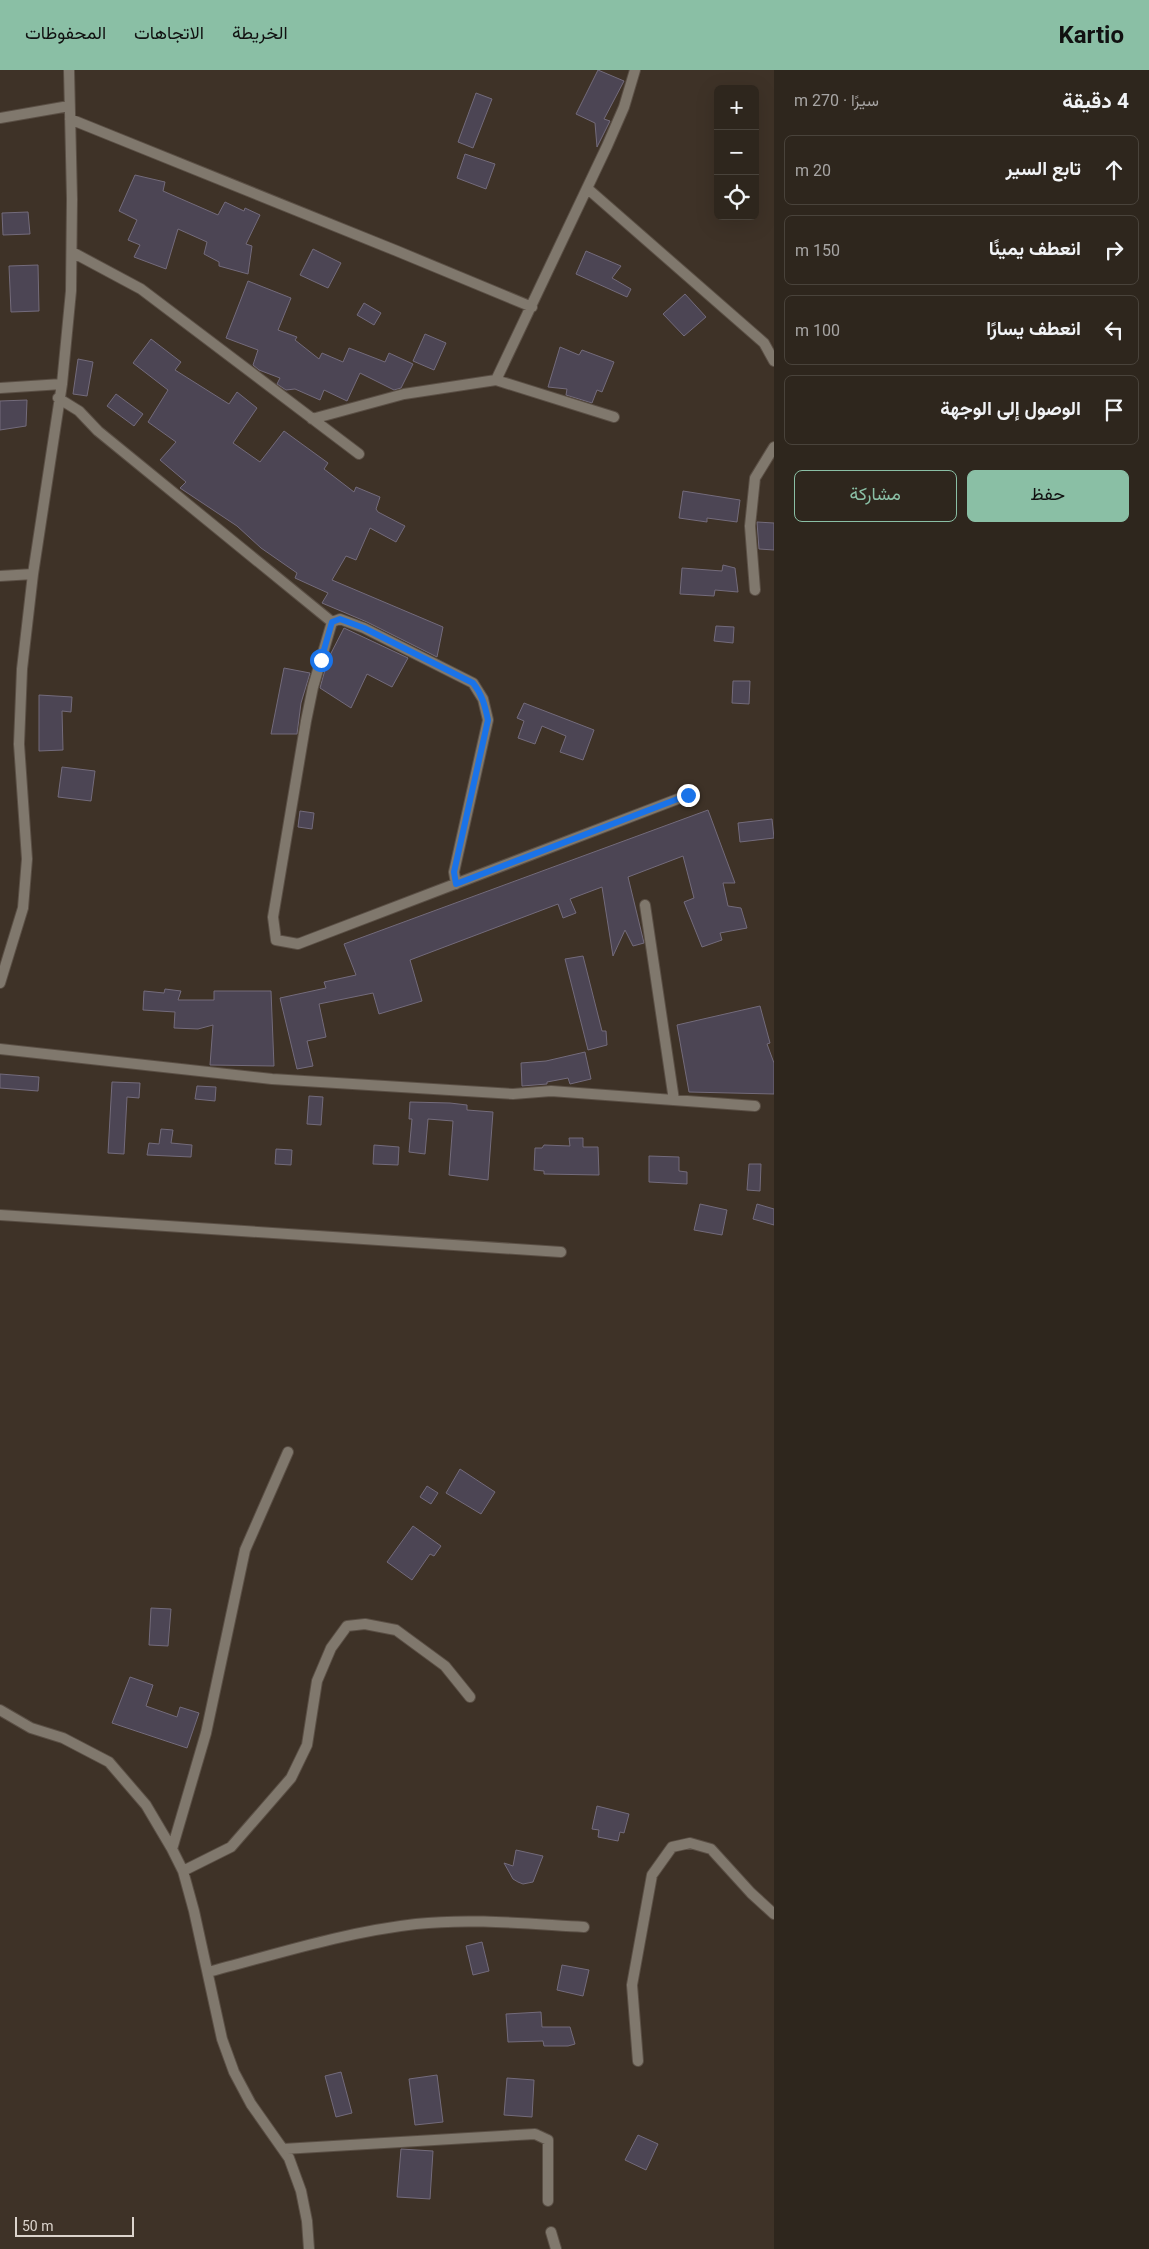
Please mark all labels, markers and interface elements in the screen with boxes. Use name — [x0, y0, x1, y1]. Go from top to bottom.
text: Kartio — [1059, 21, 1124, 49]
text: المحفوظات — [25, 22, 106, 43]
text: الاتجاهات — [134, 22, 204, 43]
text: الخريطة — [232, 22, 288, 43]
map controls — [714, 85, 759, 220]
button: + — [714, 85, 759, 130]
text: 4 دقيقة — [1062, 89, 1129, 113]
text: سيرًا · 270 m — [794, 91, 879, 110]
button: − — [714, 130, 759, 175]
icon: ahead — [1100, 156, 1128, 184]
text: تابع السير — [1005, 157, 1081, 180]
text: 20 m — [795, 161, 831, 180]
button: locate — [714, 175, 759, 220]
icon: right — [1100, 236, 1128, 264]
text: انعطف يمينًا — [989, 237, 1081, 260]
text: 150 m — [795, 241, 840, 260]
icon: left — [1100, 316, 1128, 344]
text: انعطف يسارًا — [986, 317, 1081, 340]
text: 100 m — [795, 321, 840, 340]
icon: arrive — [1100, 396, 1128, 424]
text: الوصول إلى الوجهة — [940, 397, 1081, 420]
button: مشاركة — [794, 470, 957, 522]
button: حفظ — [967, 470, 1129, 522]
route start — [310, 649, 333, 672]
route end — [677, 784, 700, 807]
scale bar — [15, 2214, 134, 2237]
text: 50 m — [22, 2218, 54, 2234]

